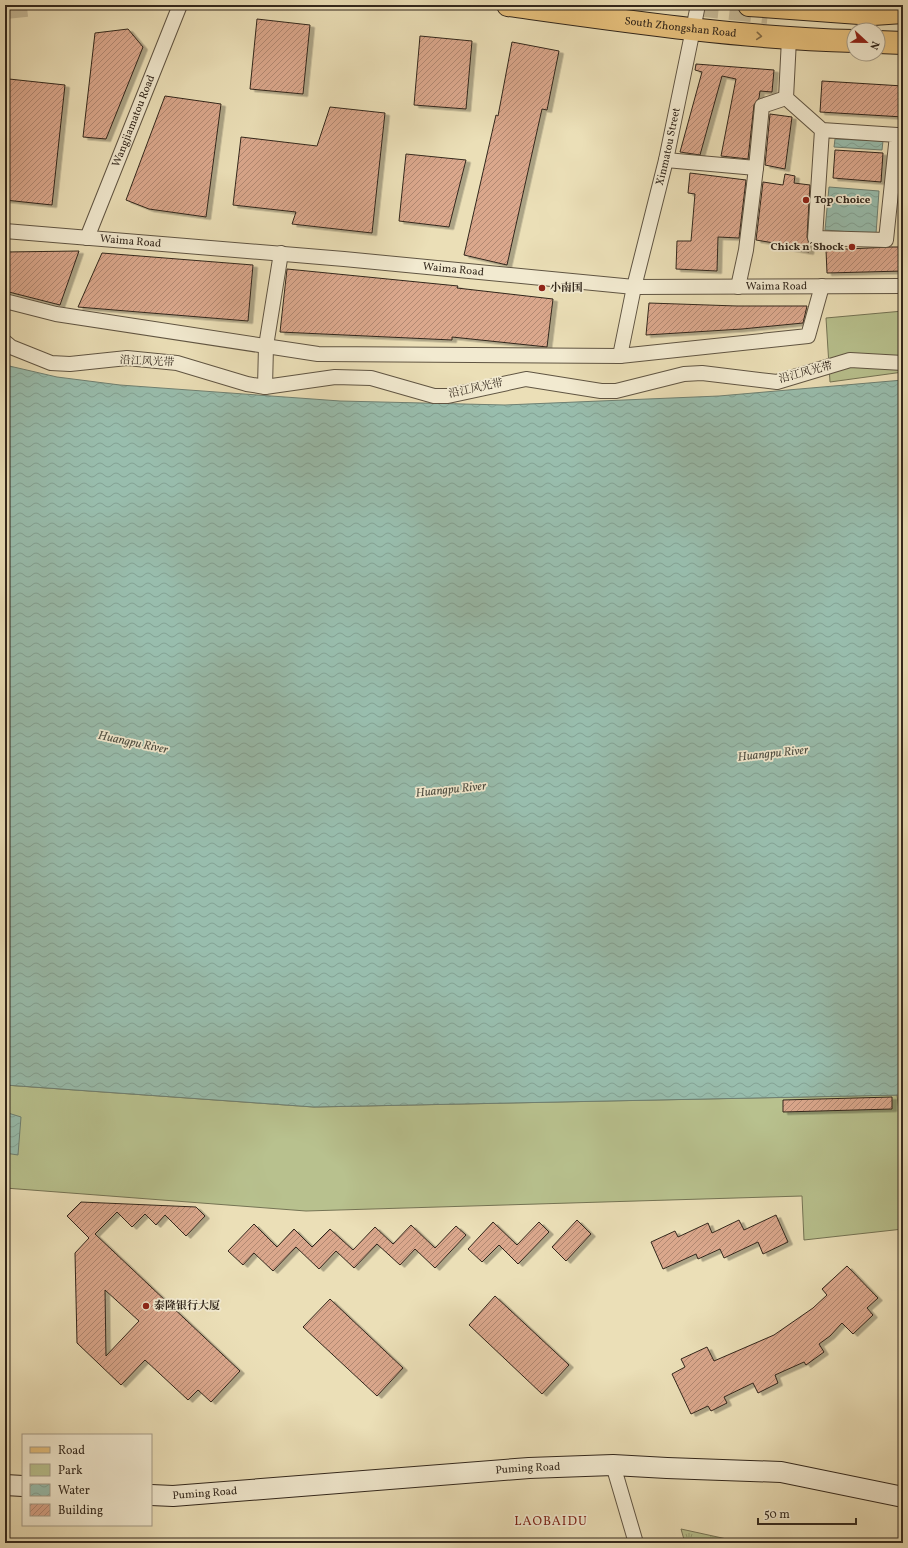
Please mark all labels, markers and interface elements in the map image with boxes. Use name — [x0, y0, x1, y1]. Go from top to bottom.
street label: South Zhongshan Road — [624, 14, 737, 41]
north arrow — [846, 22, 886, 62]
one-way arrow — [756, 31, 762, 40]
text: N — [865, 39, 882, 52]
street label: Wangjiamatou Road — [109, 73, 159, 169]
street label: Xinmatou Street — [652, 106, 684, 187]
place label: Top Choice — [814, 193, 871, 208]
marker: Top Choice — [801, 195, 811, 205]
street label: Waima Road — [99, 231, 162, 251]
place label: Chick n´Shock — [771, 240, 844, 255]
marker: Chick n´Shock — [847, 242, 857, 252]
street label: Waima Road — [422, 259, 485, 280]
street label: Waima Road — [746, 279, 807, 294]
place label: 小南国 — [550, 281, 583, 296]
marker: 小南国 — [537, 283, 547, 293]
street label: 沿江风光带 — [119, 353, 175, 371]
street label: 沿江风光带 — [777, 359, 835, 387]
street label: 沿江风光带 — [448, 376, 504, 402]
water label: Huangpu River — [97, 728, 170, 758]
water label: Huangpu River — [737, 742, 810, 766]
water label: Huangpu River — [415, 778, 488, 802]
place label: 泰隆银行大厦 — [154, 1299, 220, 1314]
marker: 泰隆银行大厦 — [141, 1301, 151, 1311]
legend — [22, 1434, 152, 1526]
text: Road — [58, 1443, 85, 1459]
street label: Puming Road — [495, 1459, 561, 1478]
text: Park — [58, 1463, 83, 1479]
text: Water — [58, 1483, 90, 1499]
street label: Puming Road — [172, 1483, 238, 1504]
scale bar — [758, 1500, 856, 1526]
text: Building — [58, 1503, 103, 1519]
text: 50 m — [764, 1507, 790, 1523]
district label: LAOBAIDU — [514, 1513, 588, 1531]

